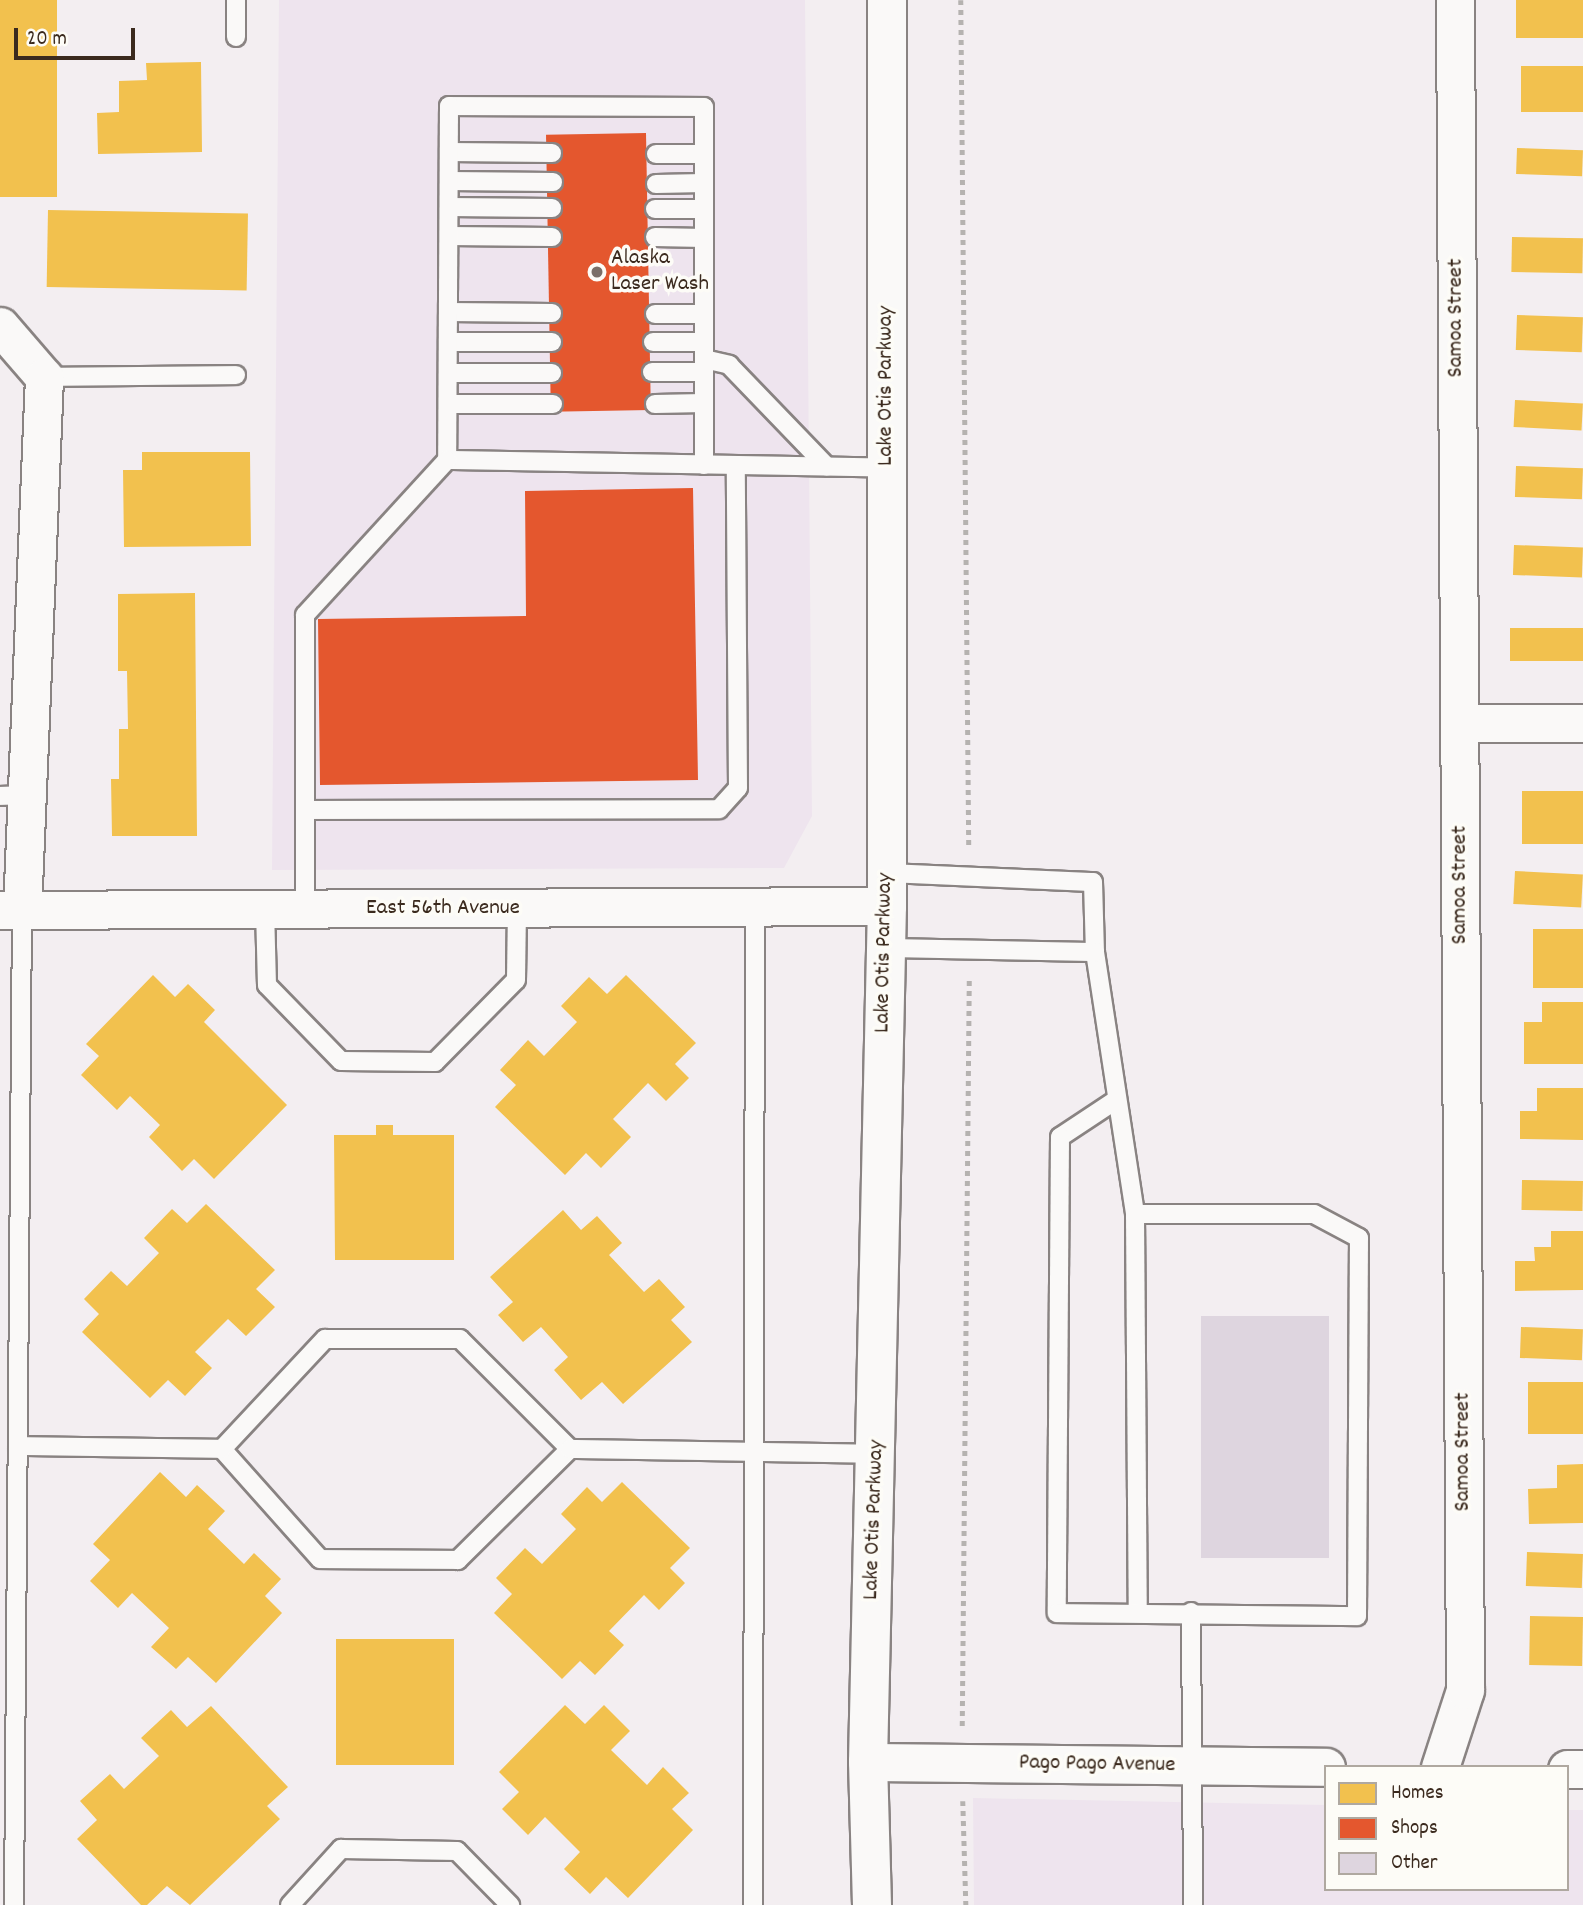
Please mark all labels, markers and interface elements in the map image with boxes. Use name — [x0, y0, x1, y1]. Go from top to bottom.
scale bar — [18, 14, 138, 58]
text: 20 m — [27, 25, 67, 55]
place label: Alaska Laser Wash — [611, 245, 709, 299]
street label: Samoa Street — [1443, 259, 1471, 377]
marker: Alaska Laser Wash — [589, 264, 605, 280]
street label: Lake Otis Parkway — [873, 306, 901, 466]
street label: Samoa Street — [1447, 826, 1475, 944]
street label: Lake Otis Parkway — [870, 873, 900, 1033]
street label: East 56th Avenue — [366, 895, 520, 923]
street label: Samoa Street — [1450, 1393, 1478, 1511]
street label: Lake Otis Parkway — [858, 1440, 892, 1600]
street label: Pago Pago Avenue — [1019, 1750, 1175, 1780]
legend — [1324, 1765, 1569, 1891]
text: Homes — [1391, 1779, 1444, 1809]
text: Shops — [1391, 1814, 1438, 1844]
text: Other — [1391, 1849, 1437, 1879]

